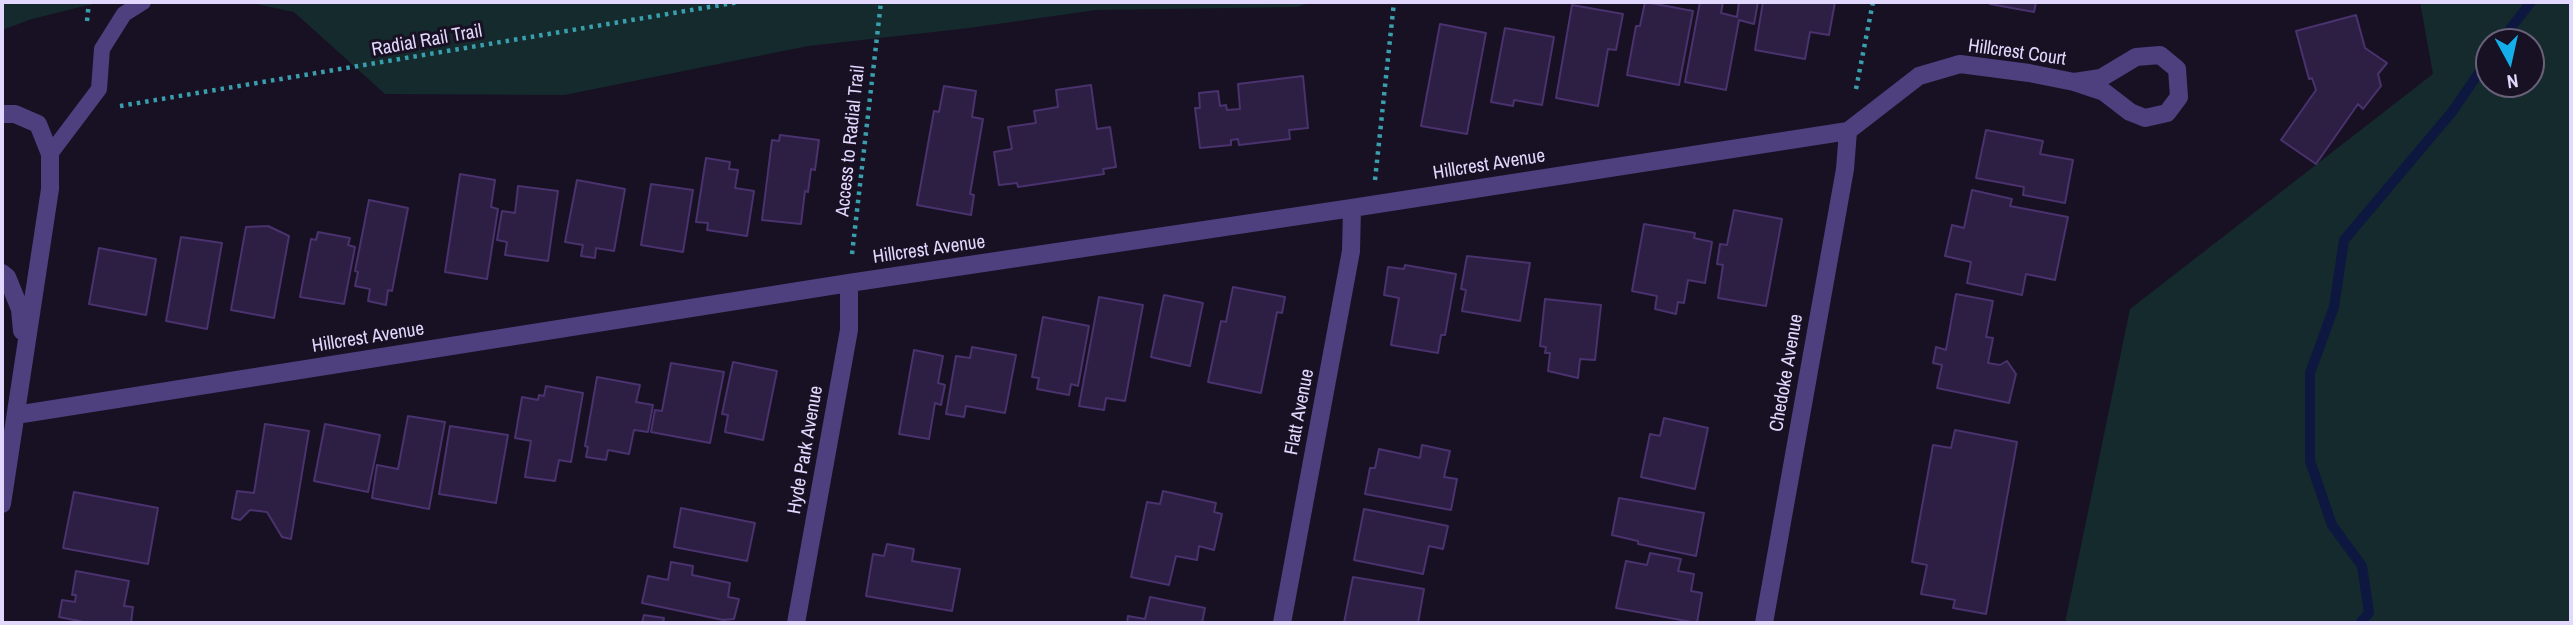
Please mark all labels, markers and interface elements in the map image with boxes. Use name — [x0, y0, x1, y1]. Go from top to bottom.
street label: Radial Rail Trail — [370, 20, 484, 62]
north arrow — [2475, 28, 2545, 98]
street label: Hillcrest Court — [1967, 35, 2067, 71]
street label: Access to Radial Trail — [832, 64, 870, 218]
text: N — [2505, 68, 2520, 95]
street label: Hillcrest Avenue — [1431, 145, 1547, 185]
street label: Hillcrest Avenue — [871, 231, 987, 269]
street label: Chedoke Avenue — [1765, 312, 1809, 434]
street label: Hillcrest Avenue — [310, 318, 426, 358]
street label: Flatt Avenue — [1280, 367, 1320, 457]
street label: Hyde Park Avenue — [784, 384, 828, 516]

